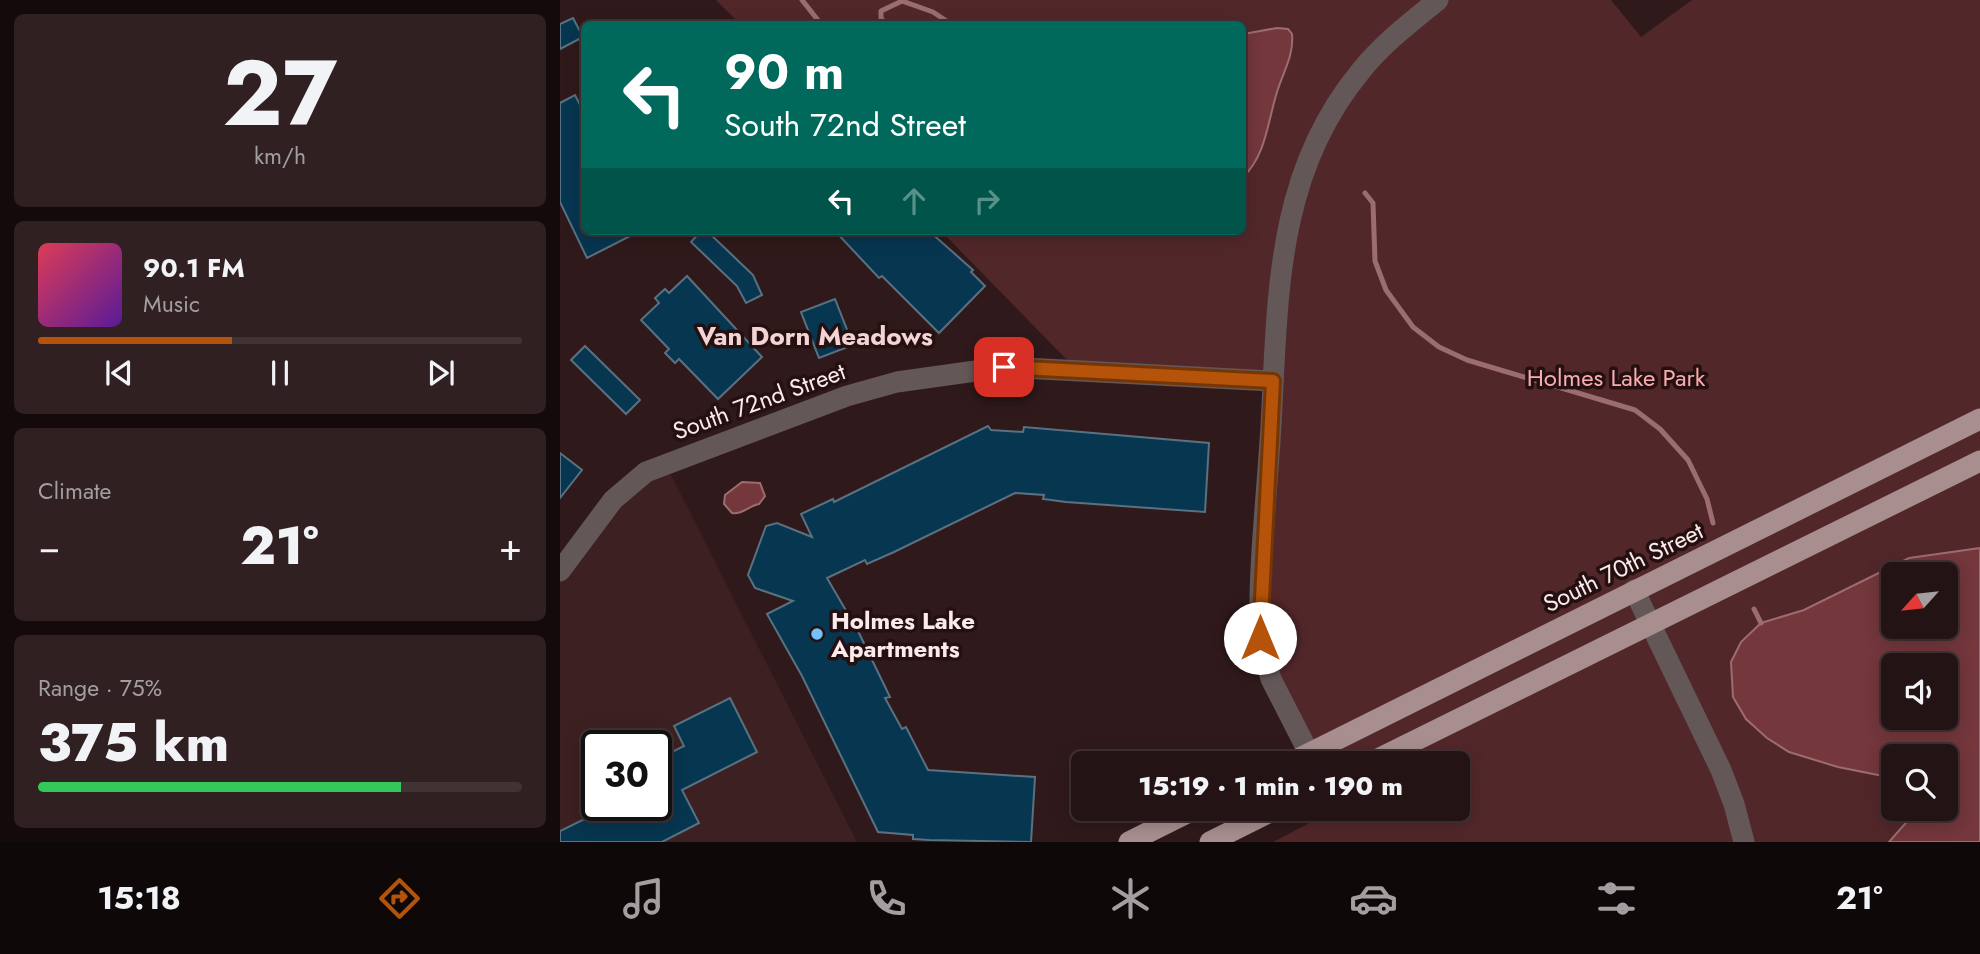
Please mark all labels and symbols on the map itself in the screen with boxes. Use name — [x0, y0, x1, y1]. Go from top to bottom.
district label: Van Dorn Meadows — [696, 317, 933, 355]
pin — [974, 337, 1034, 397]
street label: South 72nd Street — [668, 353, 850, 448]
park label: Holmes Lake Park — [1527, 360, 1706, 395]
street label: South 70th Street — [1537, 513, 1709, 621]
north arrow — [1881, 562, 1958, 639]
position arrow — [1223, 601, 1297, 675]
place label: Holmes Lake Apartments — [830, 603, 975, 666]
marker: Holmes Lake Apartments — [809, 626, 825, 642]
speed limit sign: 30 — [581, 730, 672, 821]

